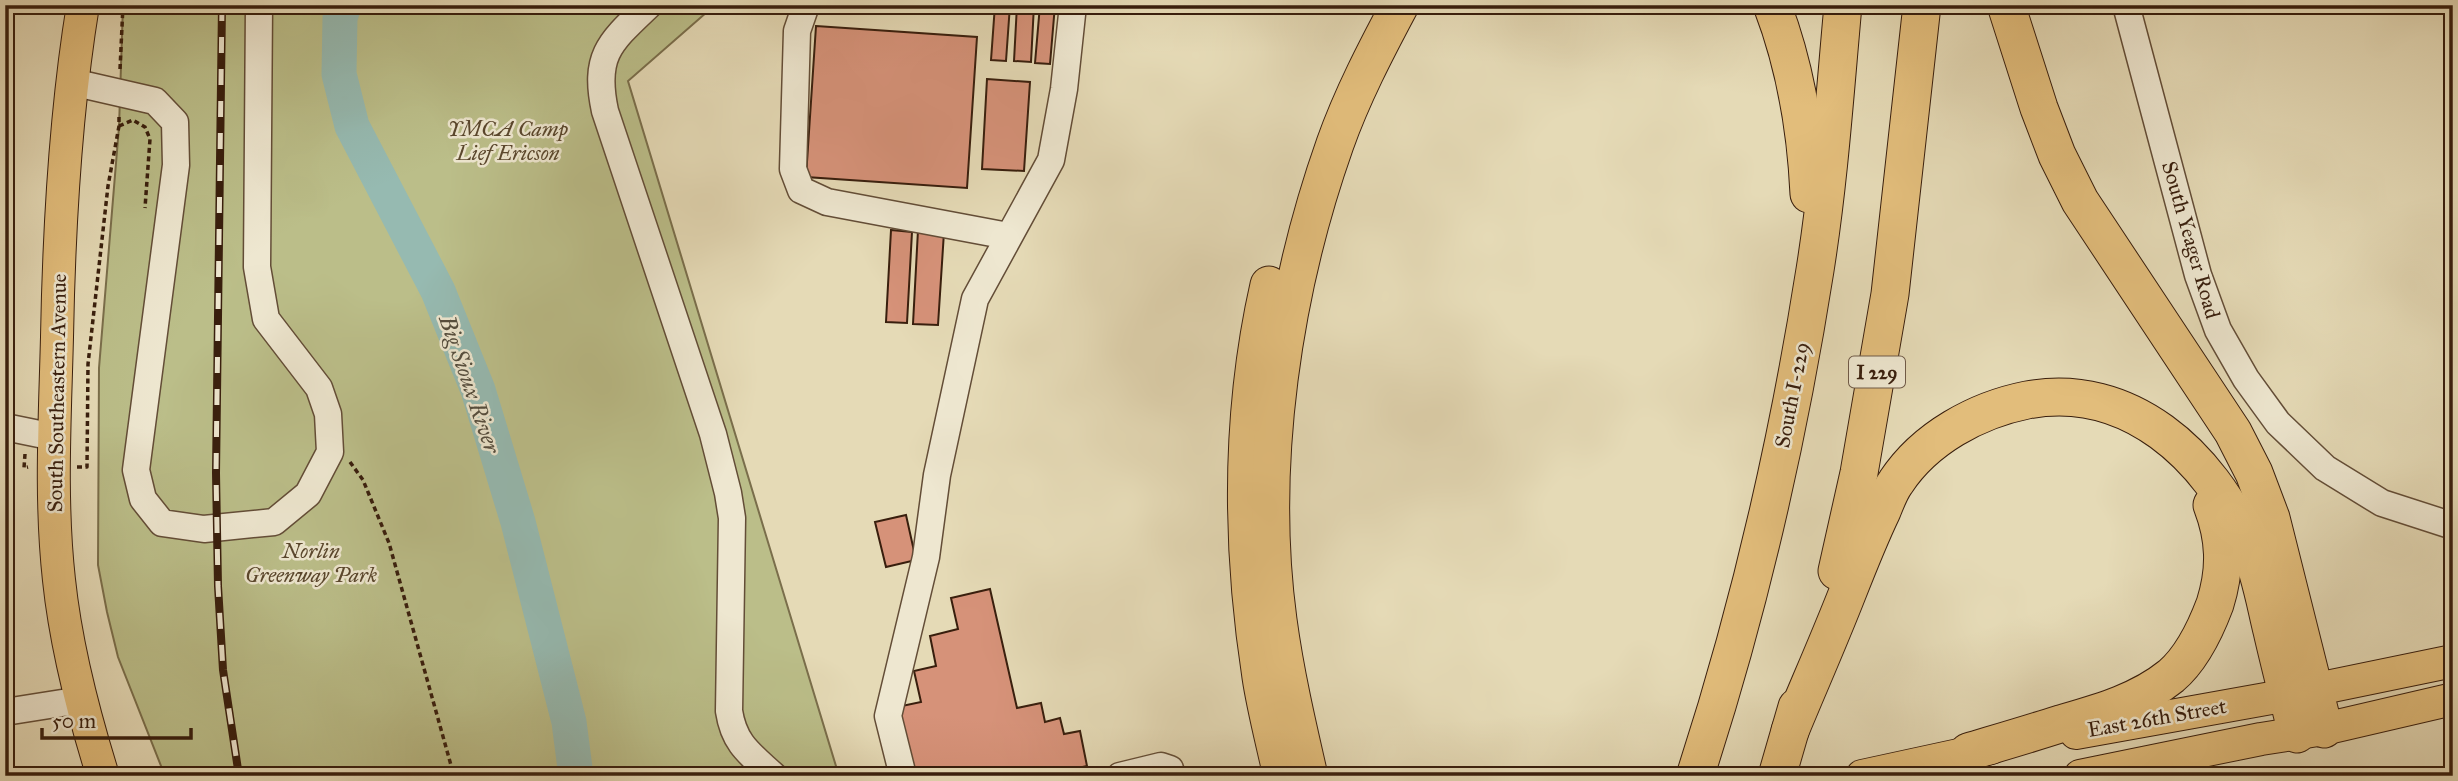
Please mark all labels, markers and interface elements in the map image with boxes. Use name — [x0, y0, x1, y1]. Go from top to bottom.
park label: YMCA Camp Lief Ericson — [448, 116, 569, 166]
street label: South Yeager Road — [2156, 158, 2226, 322]
street label: South Southeastern Avenue — [42, 273, 72, 513]
water label: Big Sioux River — [433, 310, 507, 458]
street label: South I-229 — [1769, 340, 1815, 450]
road number: I 229 — [1849, 356, 1905, 388]
park label: Norlin Greenway Park — [245, 538, 378, 588]
street label: East 26th Street — [2086, 693, 2229, 743]
scale bar — [42, 697, 191, 741]
text: 50 m — [52, 708, 97, 734]

